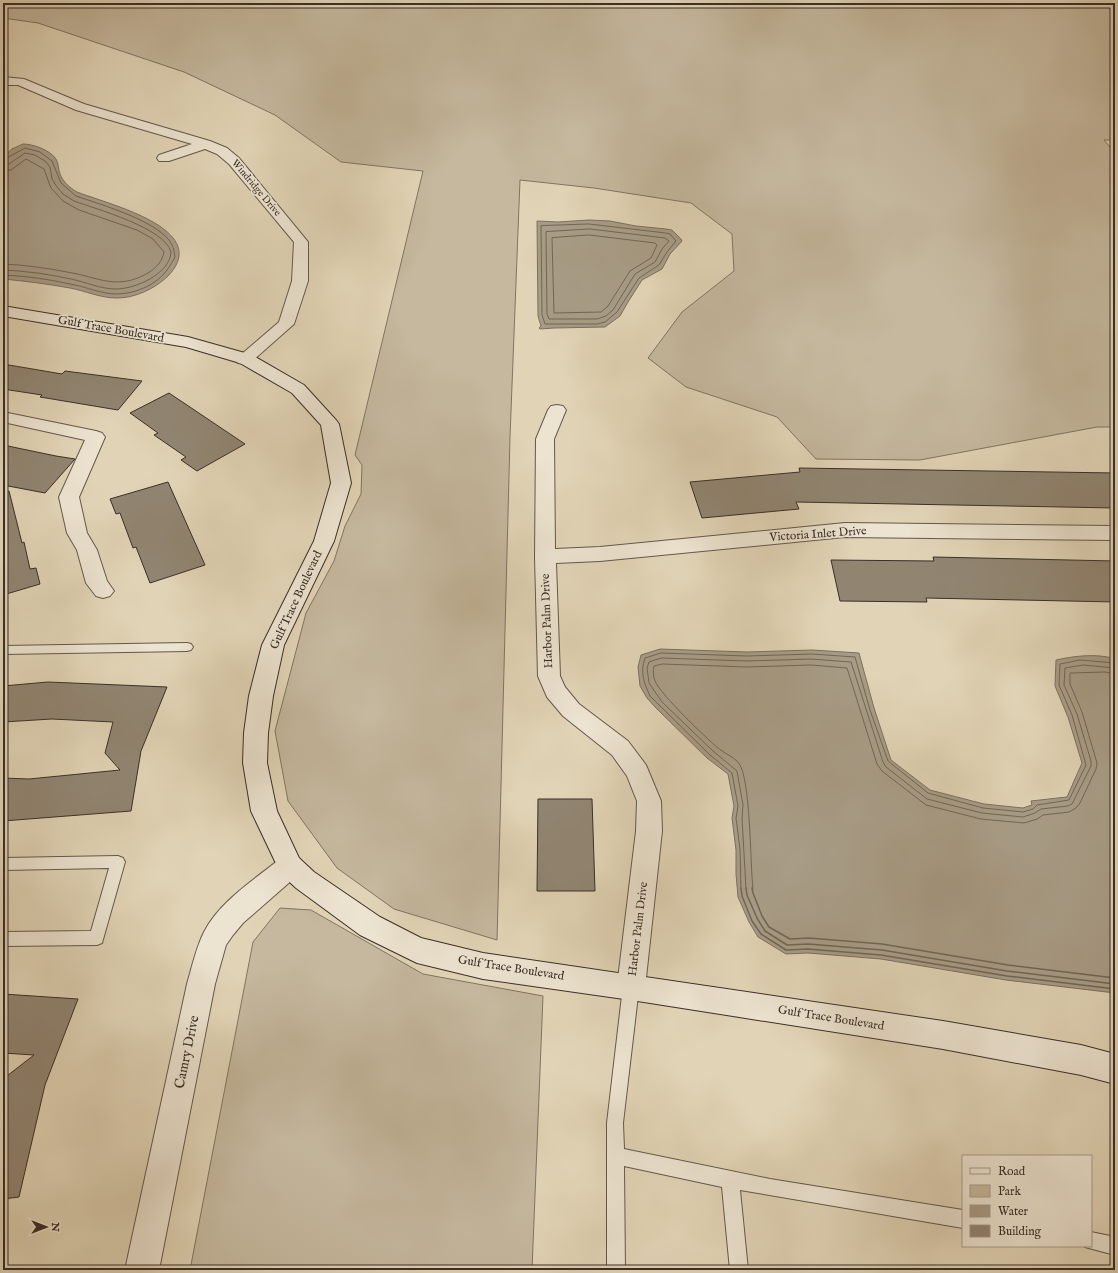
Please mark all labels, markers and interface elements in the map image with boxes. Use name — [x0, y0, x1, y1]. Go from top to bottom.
street label: Windridge Drive — [229, 157, 284, 219]
street label: Gulf Trace Boulevard — [57, 312, 166, 346]
street label: Victoria Inlet Drive — [768, 523, 867, 545]
street label: Gulf Trace Boulevard — [267, 548, 326, 652]
street label: Harbor Palm Drive — [538, 573, 556, 669]
street label: Harbor Palm Drive — [625, 880, 651, 977]
street label: Gulf Trace Boulevard — [457, 952, 566, 984]
street label: Gulf Trace Boulevard — [777, 1002, 886, 1034]
street label: Camry Drive — [170, 1013, 204, 1090]
legend — [962, 1155, 1092, 1247]
text: Road — [998, 1164, 1026, 1179]
text: Park — [998, 1184, 1021, 1199]
text: Water — [998, 1204, 1029, 1219]
north arrow — [26, 1207, 66, 1247]
text: N — [48, 1221, 62, 1232]
text: Building — [998, 1224, 1042, 1239]

